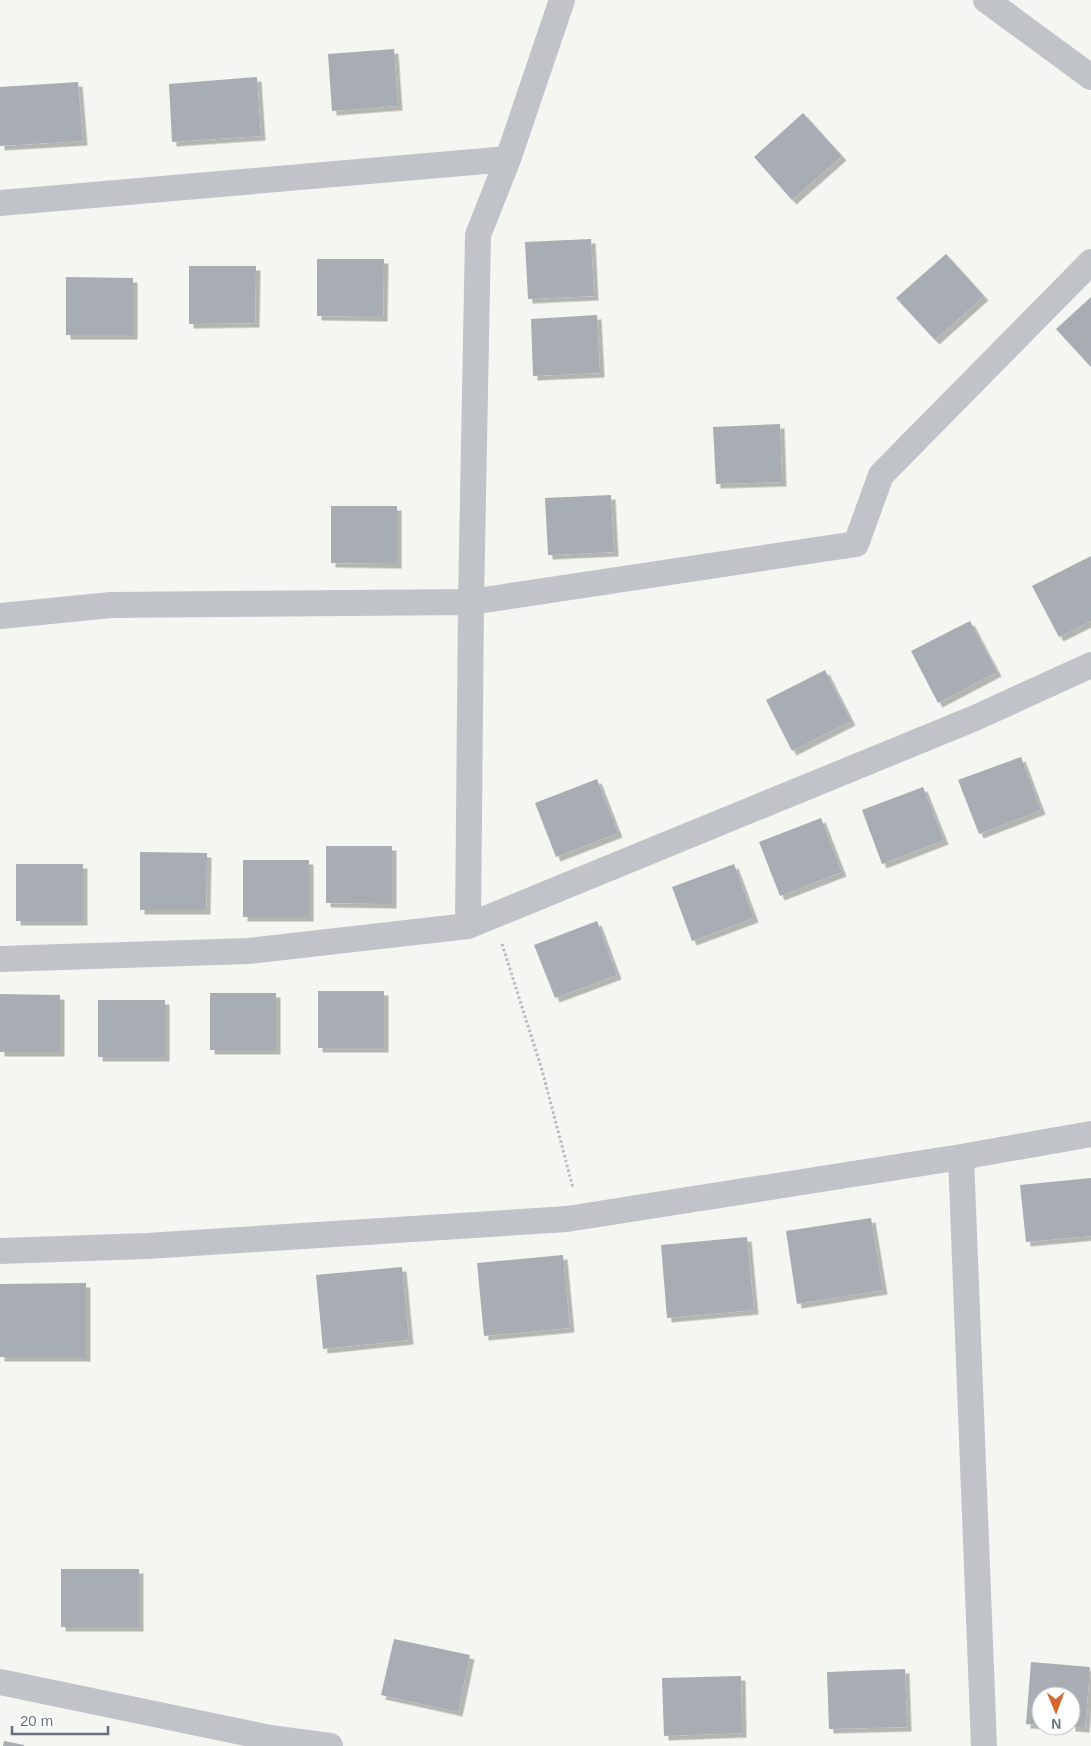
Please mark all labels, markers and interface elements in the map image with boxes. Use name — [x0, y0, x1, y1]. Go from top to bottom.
north arrow — [1031, 1686, 1081, 1736]
scale bar — [12, 1704, 109, 1736]
text: 20 m — [20, 1712, 53, 1729]
text: N — [1051, 1716, 1061, 1732]

